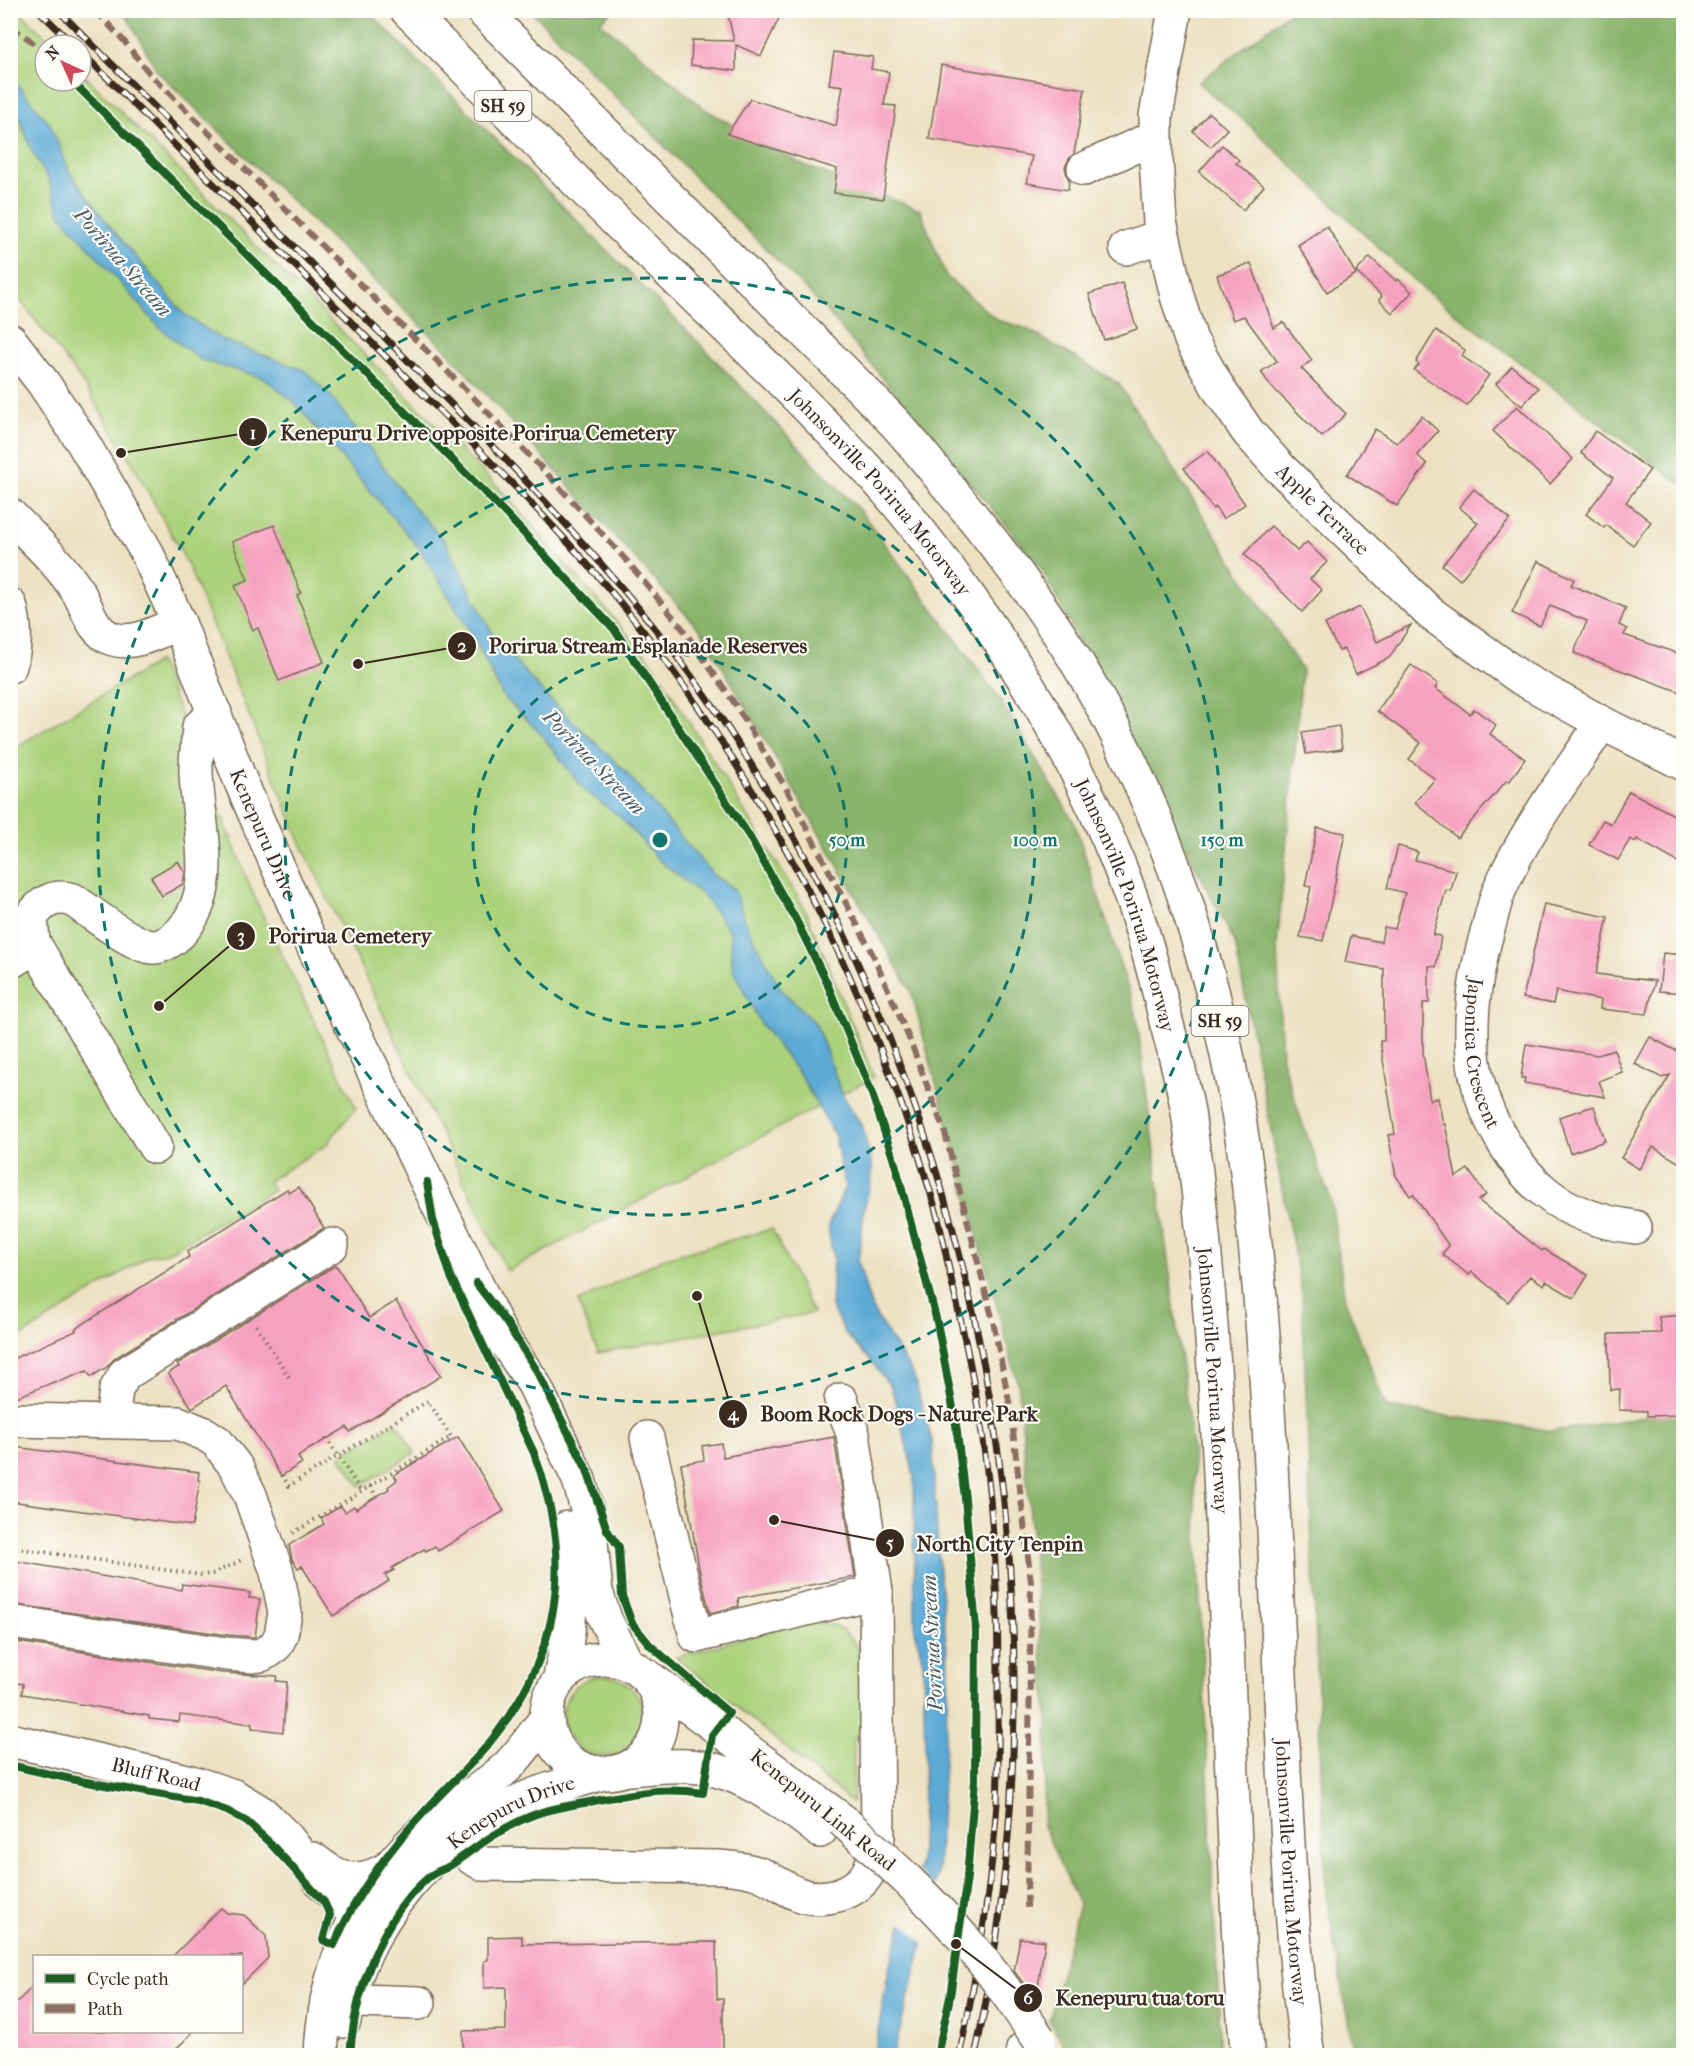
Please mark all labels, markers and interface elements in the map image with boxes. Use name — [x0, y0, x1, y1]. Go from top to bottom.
north arrow — [33, 33, 93, 93]
text: N — [42, 41, 64, 64]
road number: SH 59 — [474, 91, 532, 121]
water label: Porirua Stream — [68, 202, 177, 322]
street label: Johnsonville Porirua Motorway — [783, 382, 977, 602]
callout: Kenepuru Drive opposite Porirua Cemetery — [238, 413, 688, 452]
text: Kenepuru Drive opposite Porirua Cemetery — [280, 421, 678, 445]
text: 1 — [250, 423, 256, 444]
street label: Apple Terrace — [1271, 458, 1374, 560]
callout: Porirua Stream Esplanade Reserves — [447, 626, 819, 665]
text: Porirua Stream Esplanade Reserves — [489, 634, 807, 658]
text: 2 — [457, 636, 467, 657]
water label: Porirua Stream — [537, 704, 650, 820]
street label: Kenepuru Drive — [225, 765, 302, 903]
street label: Johnsonville Porirua Motorway — [1070, 773, 1180, 1036]
centre of rings — [650, 830, 670, 850]
text: 50 m — [829, 830, 866, 851]
text: 100 m — [1012, 830, 1059, 851]
text: 150 m — [1201, 830, 1244, 851]
callout: Porirua Cemetery — [226, 916, 443, 955]
text: Porirua Cemetery — [268, 924, 433, 948]
text: 3 — [237, 926, 245, 947]
street label: Japonica Crescent — [1460, 974, 1505, 1133]
road number: SH 59 — [1192, 1006, 1248, 1036]
street label: Johnsonville Porirua Motorway — [1193, 1244, 1233, 1516]
callout: Boom Rock Dogs - Nature Park — [718, 1394, 1049, 1433]
text: Boom Rock Dogs - Nature Park — [760, 1402, 1039, 1426]
text: 4 — [727, 1404, 740, 1425]
callout: North City Tenpin — [875, 1524, 1096, 1563]
text: North City Tenpin — [917, 1532, 1084, 1556]
text: 5 — [886, 1533, 894, 1554]
water label: Porirua Stream — [916, 1574, 948, 1713]
street label: Johnsonville Porirua Motorway — [1271, 1736, 1313, 2008]
street label: Kenepuru Link Road — [746, 1744, 901, 1876]
street label: Bluff Road — [110, 1752, 205, 1796]
street label: Kenepuru Drive — [442, 1771, 578, 1854]
legend — [33, 1955, 243, 2033]
text: Cycle path — [87, 1969, 168, 1990]
callout: Kenepuru tua toru — [1013, 1979, 1236, 2018]
text: Kenepuru tua toru — [1056, 1986, 1225, 2010]
text: 6 — [1023, 1988, 1034, 2009]
text: Path — [87, 1999, 123, 2020]

